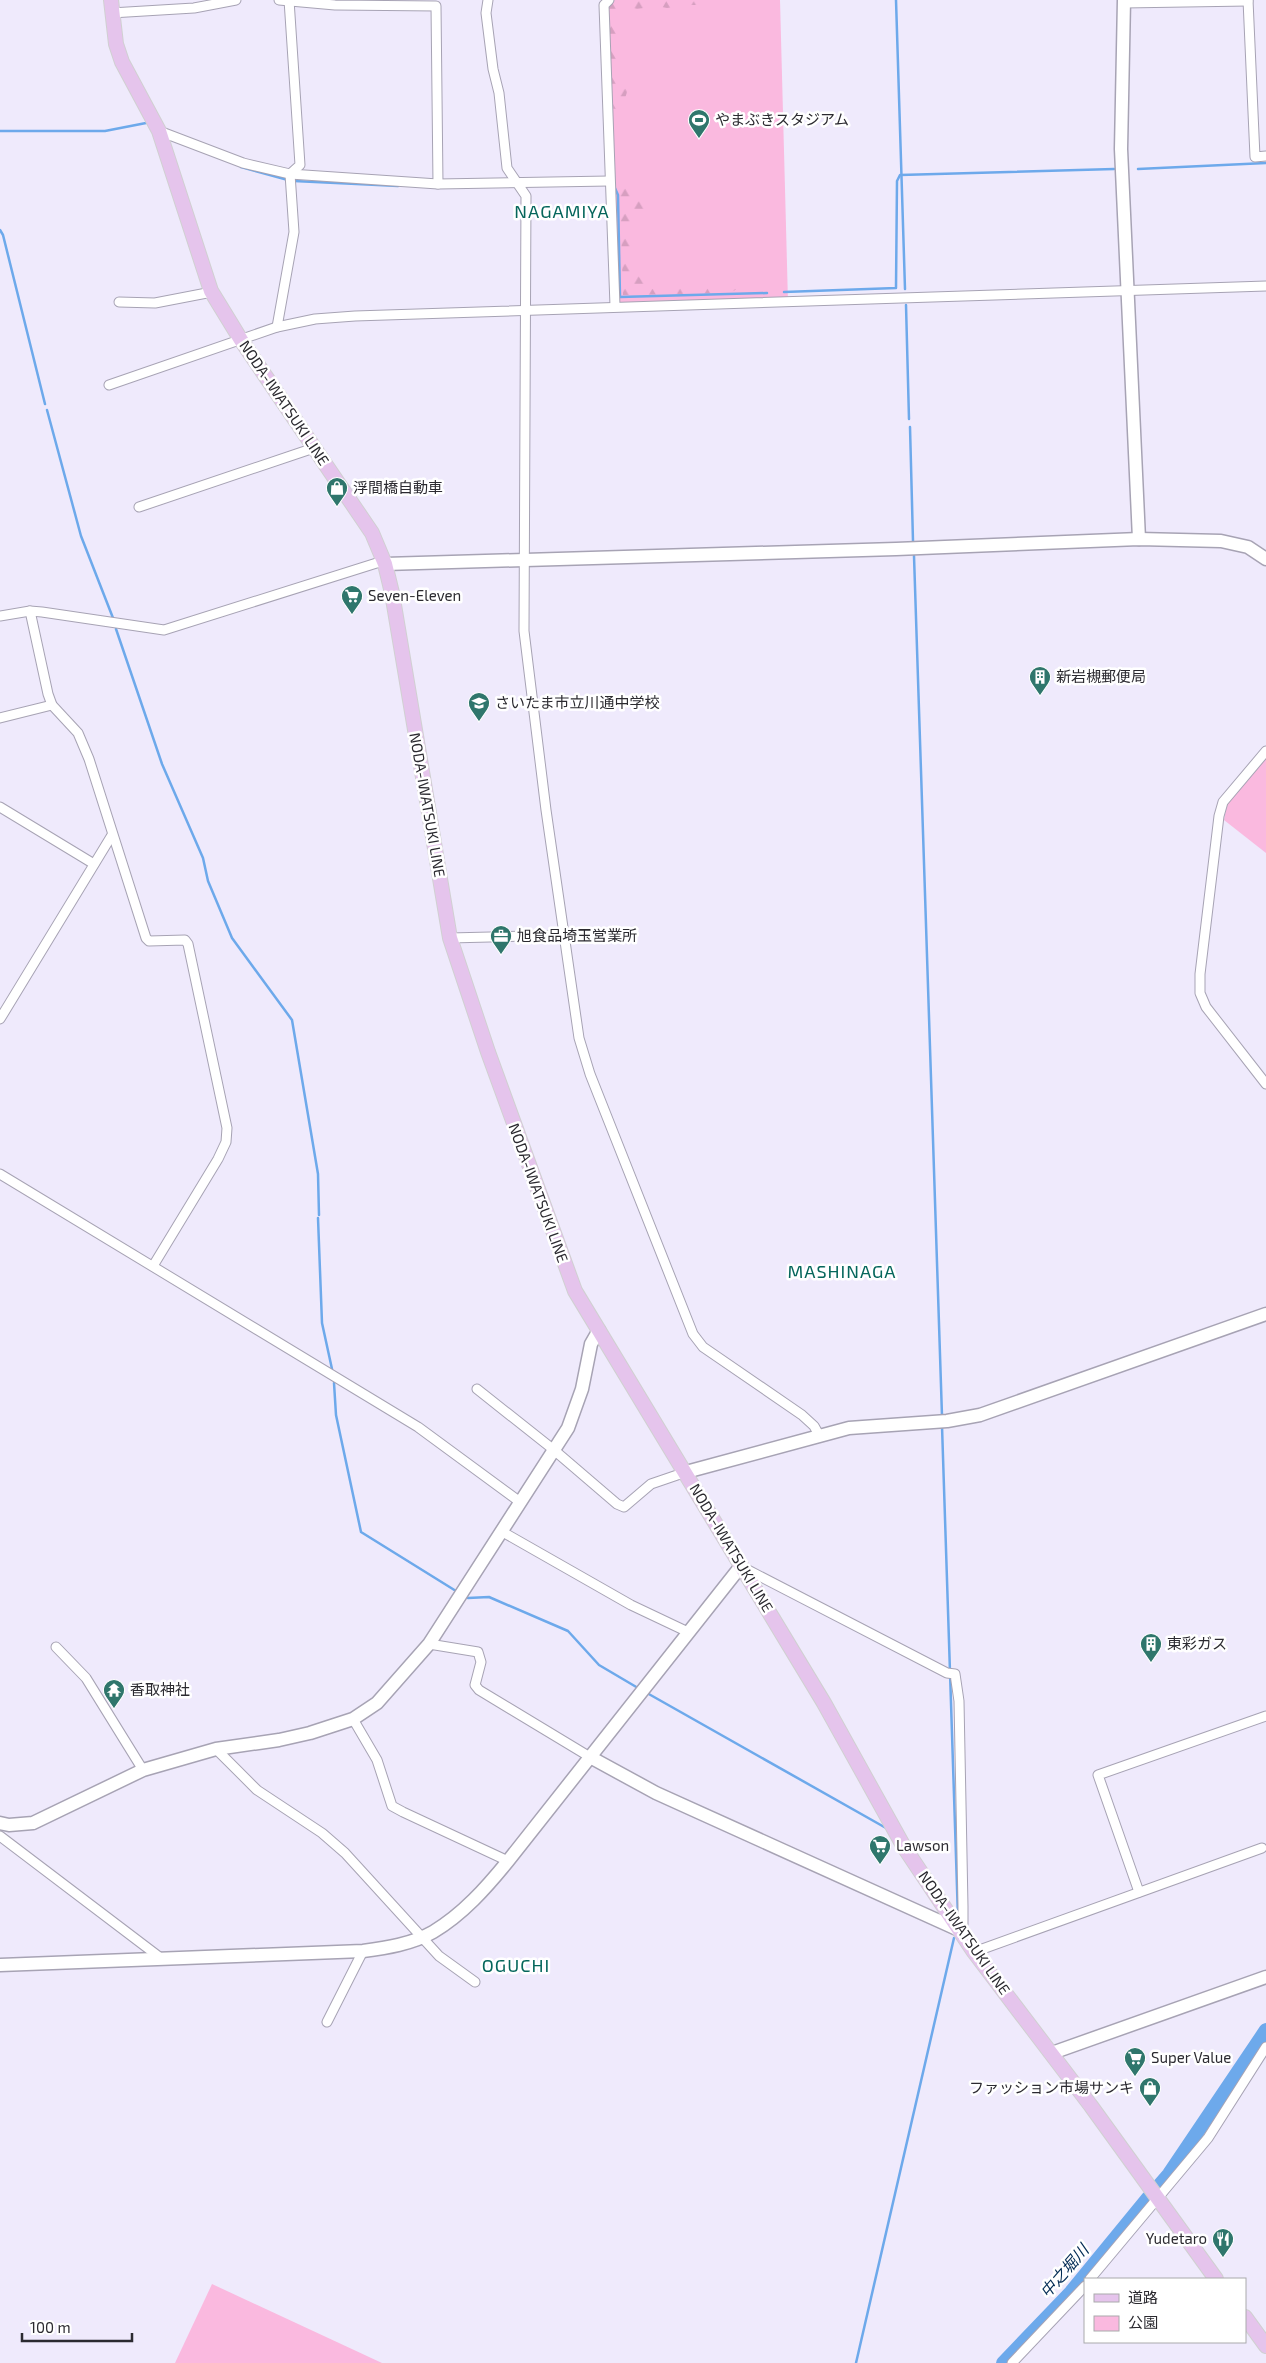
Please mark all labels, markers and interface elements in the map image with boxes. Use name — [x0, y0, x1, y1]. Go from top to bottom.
sports icon: やまぶきスタジアム — [687, 108, 711, 139]
place label: やまぶきスタジアム — [715, 110, 849, 128]
district label: NAGAMIYA — [514, 200, 610, 222]
street label: NODA-IWATSUKI LINE — [236, 337, 333, 468]
shop icon: 浮間橋自動車 — [325, 476, 349, 507]
place label: 浮間橋自動車 — [353, 478, 443, 496]
supermarket icon: Seven-Eleven — [340, 584, 364, 615]
place label: Seven-Eleven — [368, 586, 461, 604]
building icon: 新岩槻郵便局 — [1028, 665, 1052, 696]
place label: 新岩槻郵便局 — [1056, 667, 1146, 685]
school or university icon: さいたま市立川通中学校 — [467, 691, 491, 722]
place label: さいたま市立川通中学校 — [495, 693, 660, 711]
street label: NODA-IWATSUKI LINE — [406, 731, 450, 879]
office icon: 旭食品埼玉営業所 — [489, 924, 513, 955]
place label: 旭食品埼玉営業所 — [517, 926, 637, 944]
street label: NODA-IWATSUKI LINE — [505, 1121, 572, 1265]
district label: MASHINAGA — [787, 1260, 897, 1282]
street label: NODA-IWATSUKI LINE — [686, 1480, 777, 1615]
building icon: 東彩ガス — [1139, 1632, 1163, 1663]
place label: 東彩ガス — [1167, 1634, 1227, 1652]
temple icon: 香取神社 — [102, 1678, 126, 1709]
place label: 香取神社 — [130, 1680, 190, 1698]
supermarket icon: Lawson — [868, 1834, 892, 1865]
place label: Lawson — [896, 1836, 949, 1854]
street label: NODA-IWATSUKI LINE — [915, 1867, 1014, 1998]
district label: OGUCHI — [482, 1954, 550, 1976]
supermarket icon: Super Value — [1123, 2046, 1147, 2077]
place label: Super Value — [1151, 2048, 1231, 2066]
shop icon: ファッション市場サンキ — [1138, 2076, 1162, 2107]
place label: ファッション市場サンキ — [969, 2078, 1134, 2096]
restaurant icon: Yudetaro — [1211, 2227, 1235, 2258]
place label: Yudetaro — [1146, 2229, 1207, 2247]
water label: 中之堀川 — [1035, 2239, 1093, 2301]
legend — [1084, 2278, 1246, 2343]
text: 道路 — [1128, 2288, 1158, 2306]
scale bar — [22, 2310, 132, 2342]
text: 公園 — [1128, 2313, 1158, 2331]
text: 100 m — [30, 2318, 71, 2336]

